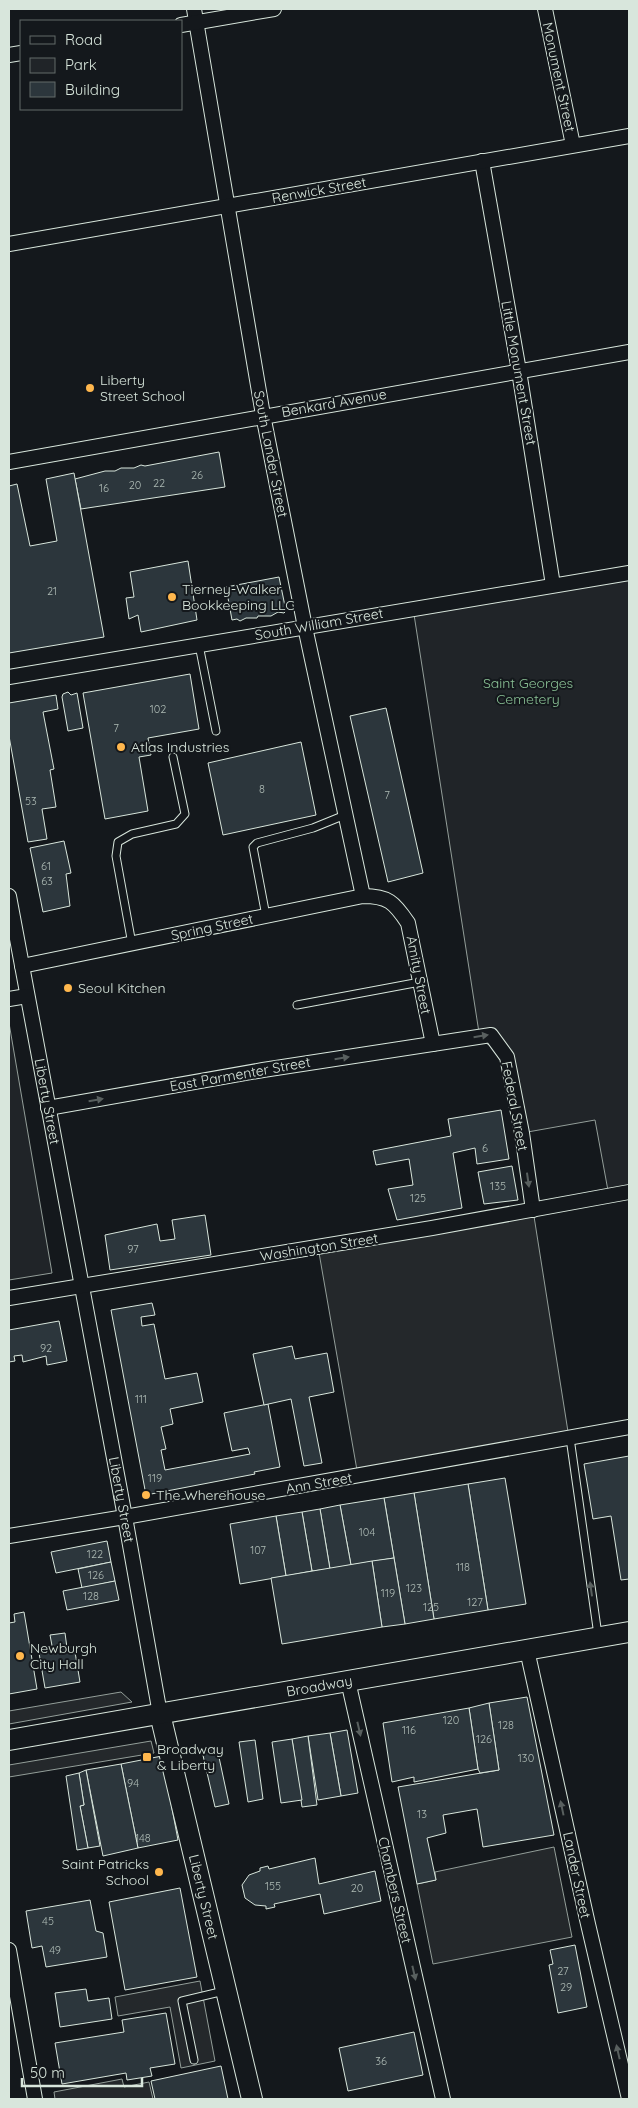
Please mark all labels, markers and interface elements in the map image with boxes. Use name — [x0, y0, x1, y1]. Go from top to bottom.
legend — [20, 20, 182, 110]
street label: Monument Street — [539, 20, 579, 134]
text: Road — [65, 30, 102, 49]
text: Park — [65, 55, 97, 74]
text: Building — [65, 80, 120, 99]
street label: Renwick Street — [270, 173, 368, 207]
street label: Little Monument Street — [497, 299, 541, 447]
place label: Liberty Street School — [100, 371, 185, 405]
marker: Liberty Street School — [84, 382, 96, 394]
street label: Benkard Avenue — [280, 385, 388, 421]
street label: South Lander Street — [250, 389, 292, 519]
house number: 26 — [191, 468, 203, 482]
house number: 22 — [153, 476, 165, 490]
house number: 20 — [129, 478, 141, 492]
house number: 16 — [99, 481, 109, 495]
place label: Tierney-Walker Bookkeeping LLC — [182, 580, 294, 614]
house number: 21 — [47, 584, 57, 598]
marker: Tierney-Walker Bookkeeping LLC — [166, 591, 178, 603]
street label: South William Street — [253, 604, 385, 644]
park label: Saint Georges Cemetery — [483, 674, 573, 708]
house number: 102 — [150, 702, 166, 716]
house number: 7 — [113, 721, 119, 735]
place label: Atlas Industries — [131, 738, 229, 756]
marker: Atlas Industries — [115, 741, 127, 753]
house number: 8 — [259, 782, 265, 796]
house number: 7 — [384, 788, 390, 802]
house number: 53 — [25, 794, 37, 808]
house number: 61 — [41, 859, 51, 873]
house number: 63 — [41, 874, 53, 888]
street label: Spring Street — [169, 909, 255, 944]
street label: Amity Street — [403, 934, 435, 1016]
place label: Seoul Kitchen — [78, 979, 166, 997]
marker: Seoul Kitchen — [62, 982, 74, 994]
one-way arrow — [473, 1032, 489, 1040]
street label: East Parmenter Street — [168, 1053, 312, 1095]
one-way arrow — [335, 1053, 351, 1061]
street label: Liberty Street — [31, 1057, 64, 1146]
street label: Federal Street — [497, 1060, 533, 1153]
one-way arrow — [88, 1095, 104, 1103]
house number: 6 — [482, 1141, 488, 1155]
one-way arrow — [525, 1172, 533, 1188]
house number: 135 — [490, 1179, 506, 1193]
house number: 125 — [410, 1191, 426, 1205]
street label: Washington Street — [259, 1229, 380, 1265]
house number: 97 — [127, 1242, 139, 1256]
house number: 92 — [40, 1341, 52, 1355]
house number: 111 — [135, 1392, 147, 1406]
street label: Liberty Street — [105, 1455, 138, 1544]
street label: Ann Street — [284, 1468, 354, 1498]
house number: 119 — [148, 1471, 162, 1485]
place label: The Wherehouse — [156, 1486, 265, 1504]
marker: The Wherehouse — [140, 1489, 152, 1501]
house number: 104 — [359, 1525, 375, 1539]
house number: 107 — [250, 1543, 266, 1557]
house number: 122 — [87, 1547, 103, 1561]
house number: 118 — [456, 1560, 470, 1574]
house number: 126 — [88, 1568, 104, 1582]
house number: 123 — [406, 1581, 422, 1595]
one-way arrow — [587, 1581, 595, 1597]
house number: 119 — [381, 1586, 395, 1600]
house number: 128 — [83, 1589, 99, 1603]
house number: 127 — [467, 1595, 483, 1609]
house number: 125 — [423, 1600, 439, 1614]
place label: Newburgh City Hall — [30, 1639, 97, 1673]
marker: Newburgh City Hall — [14, 1650, 26, 1662]
street label: Broadway — [285, 1671, 354, 1701]
house number: 120 — [443, 1713, 459, 1727]
house number: 128 — [498, 1718, 514, 1732]
one-way arrow — [355, 1721, 363, 1736]
house number: 116 — [402, 1723, 416, 1737]
house number: 126 — [476, 1732, 492, 1746]
place label: Broadway & Liberty — [157, 1740, 224, 1774]
marker: Broadway & Liberty — [141, 1751, 153, 1763]
house number: 130 — [518, 1751, 534, 1765]
house number: 94 — [127, 1776, 139, 1790]
one-way arrow — [558, 1801, 566, 1816]
house number: 13 — [417, 1807, 427, 1821]
street label: Lander Street — [559, 1830, 595, 1920]
house number: 148 — [135, 1831, 151, 1845]
street label: Chambers Street — [374, 1835, 416, 1945]
street label: Liberty Street — [185, 1852, 223, 1942]
place label: Saint Patricks School — [62, 1855, 149, 1889]
marker: Saint Patricks School — [153, 1866, 165, 1878]
house number: 155 — [265, 1879, 281, 1893]
house number: 20 — [351, 1881, 363, 1895]
house number: 45 — [42, 1914, 54, 1928]
house number: 49 — [49, 1943, 61, 1957]
house number: 27 — [557, 1964, 569, 1978]
one-way arrow — [410, 1965, 418, 1980]
house number: 29 — [560, 1980, 572, 1994]
one-way arrow — [614, 2044, 622, 2059]
house number: 36 — [375, 2054, 387, 2068]
scale bar — [22, 2056, 142, 2088]
text: 50 m — [30, 2063, 65, 2082]

